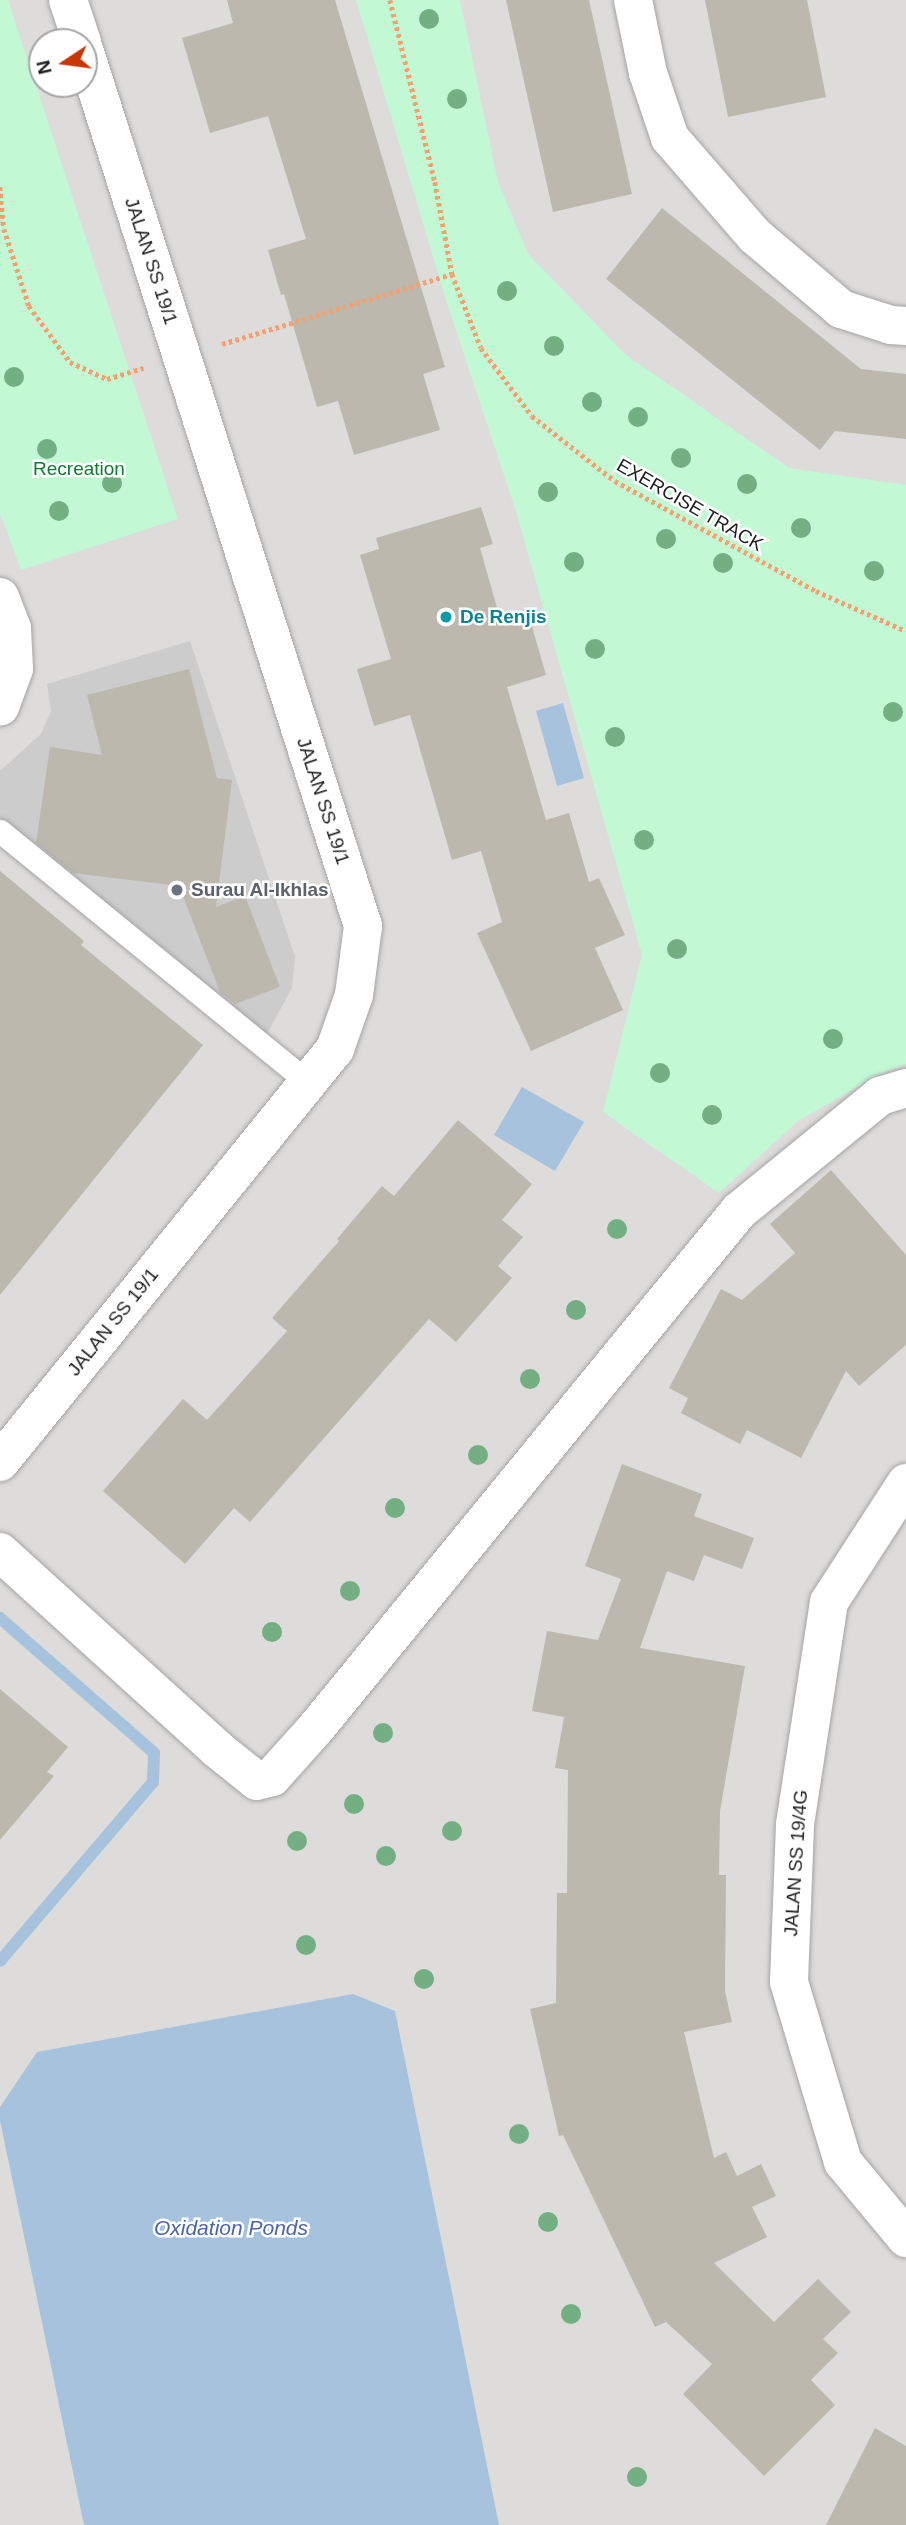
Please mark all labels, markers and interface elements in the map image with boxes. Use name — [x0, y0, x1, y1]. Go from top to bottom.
north arrow — [28, 28, 98, 98]
text: N — [32, 58, 56, 76]
street label: JALAN SS 19/1 — [120, 195, 182, 327]
street label: EXERCISE TRACK — [613, 454, 767, 556]
park label: Recreation — [33, 458, 125, 480]
place label: De Renjis — [460, 606, 547, 628]
marker: De Renjis — [438, 609, 454, 625]
street label: JALAN SS 19/1 — [292, 735, 354, 867]
place label: Surau Al-Ikhlas — [191, 879, 329, 901]
marker: Surau Al-Ikhlas — [169, 882, 185, 898]
street label: JALAN SS 19/1 — [63, 1264, 163, 1380]
street label: JALAN SS 19/4G — [780, 1789, 812, 1937]
water label: Oxidation Ponds — [154, 2215, 308, 2241]

